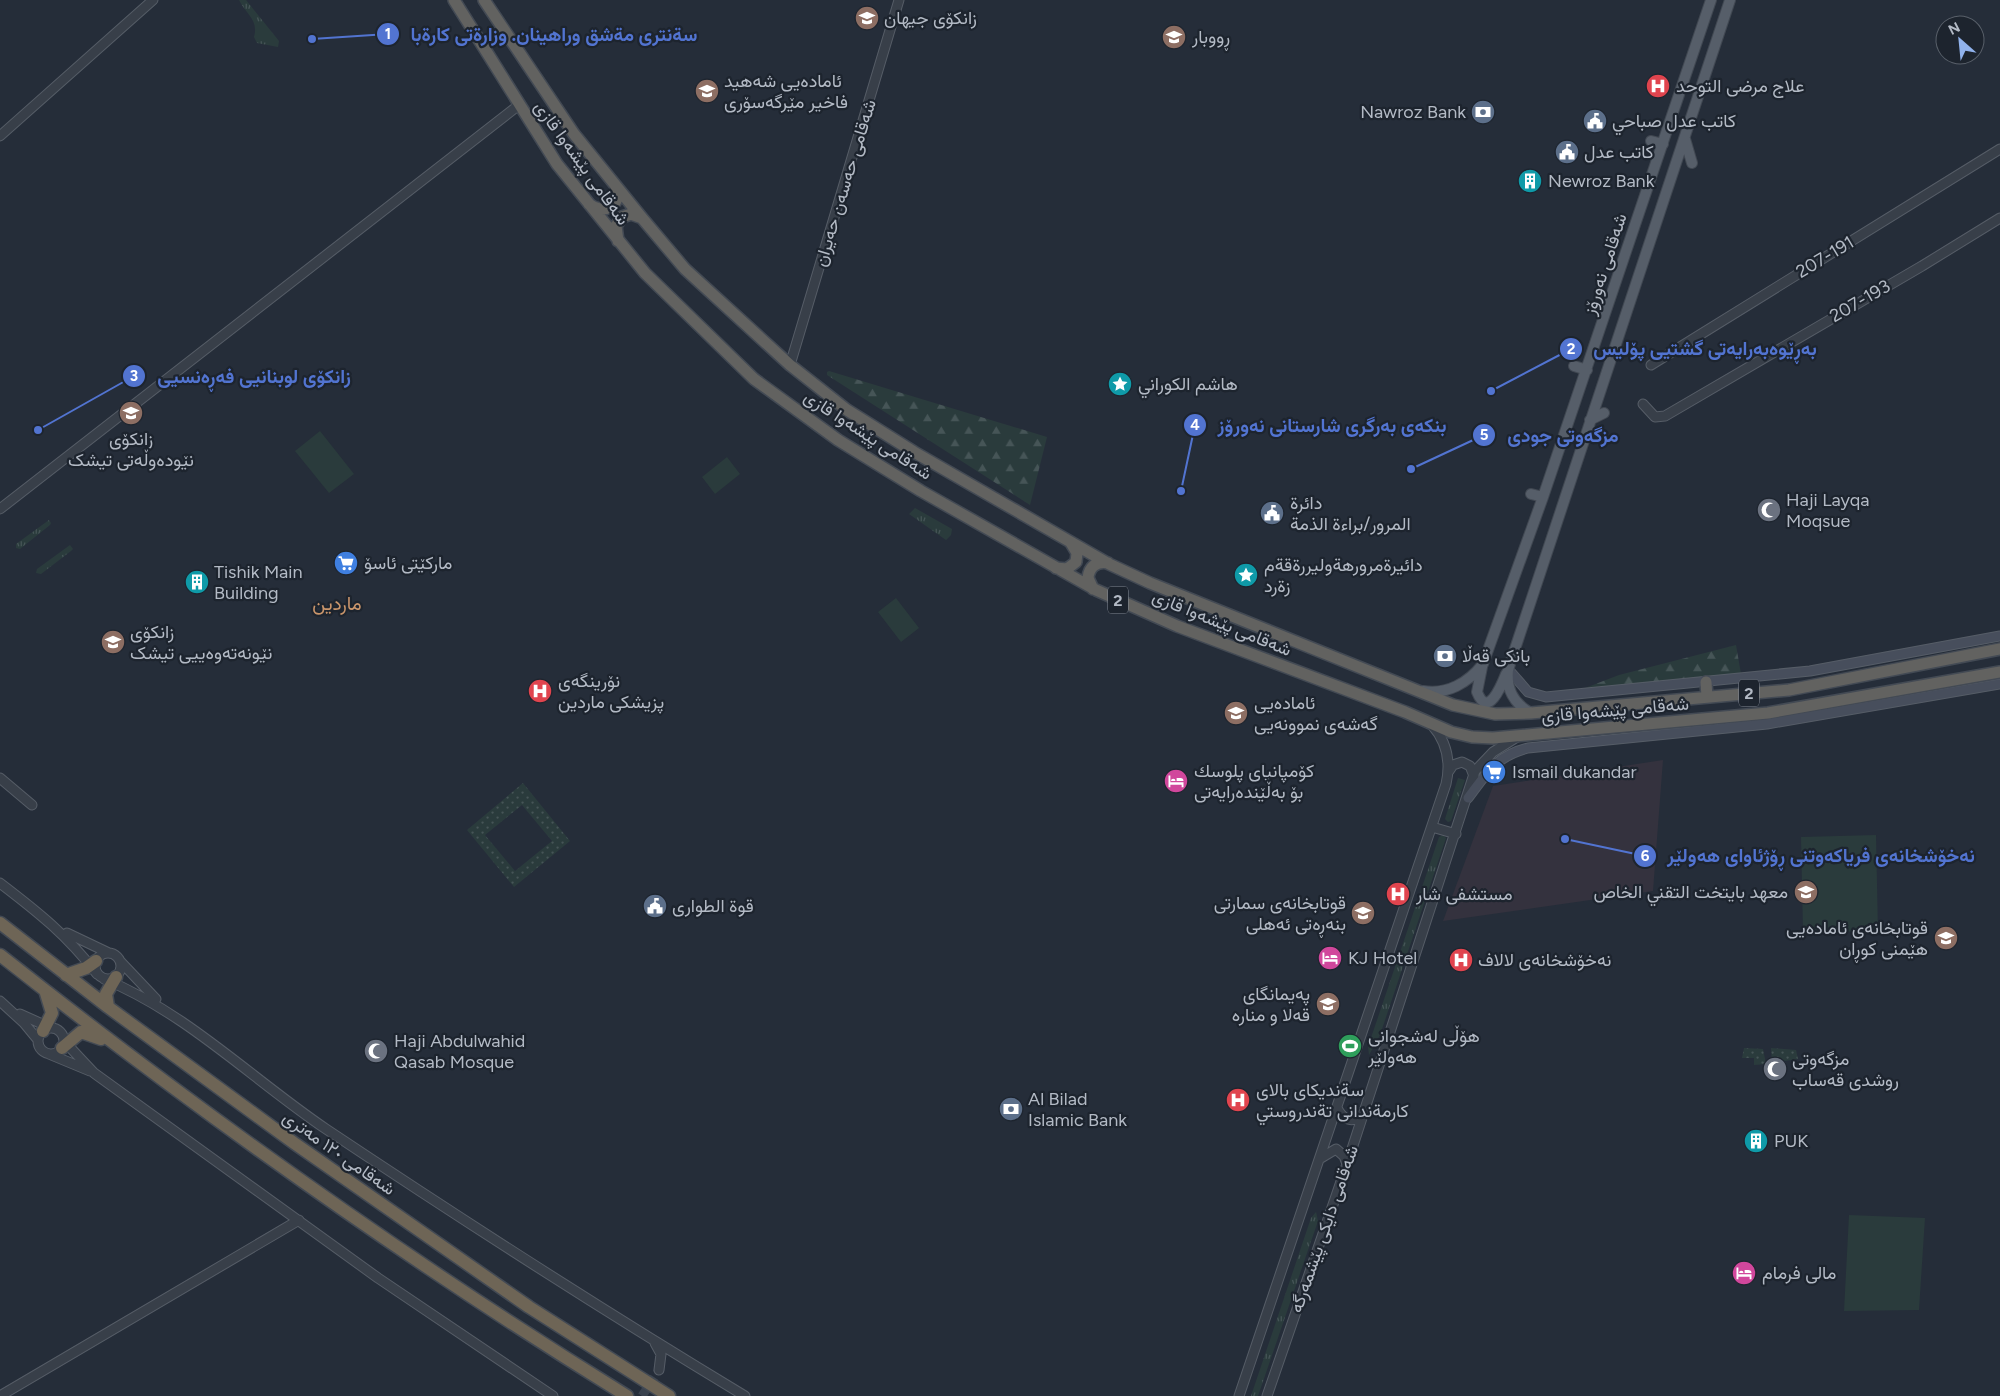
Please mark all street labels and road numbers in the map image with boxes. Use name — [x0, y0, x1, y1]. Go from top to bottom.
street label: شەقامی پێشەوا قازی — [529, 97, 634, 230]
street label: شەقامی حەسەن حەیران — [809, 97, 881, 269]
street label: شەقامی نەورۆز — [1578, 211, 1632, 318]
street label: 207-191 — [1792, 231, 1858, 283]
street label: 207-193 — [1826, 275, 1894, 327]
street label: شەقامی پێشەوا قازی — [799, 385, 936, 485]
street label: شەقامی پێشەوا قازی — [1149, 585, 1295, 662]
road number: 2 — [1108, 586, 1128, 614]
road number: 2 — [1739, 680, 1759, 706]
street label: شەقامی پێشەوا قازی — [1540, 693, 1690, 728]
street label: شەقامی ١٢٠ مەتری — [278, 1106, 400, 1200]
street label: شەقامی دایکی پێشمەرگە — [1285, 1142, 1364, 1316]

